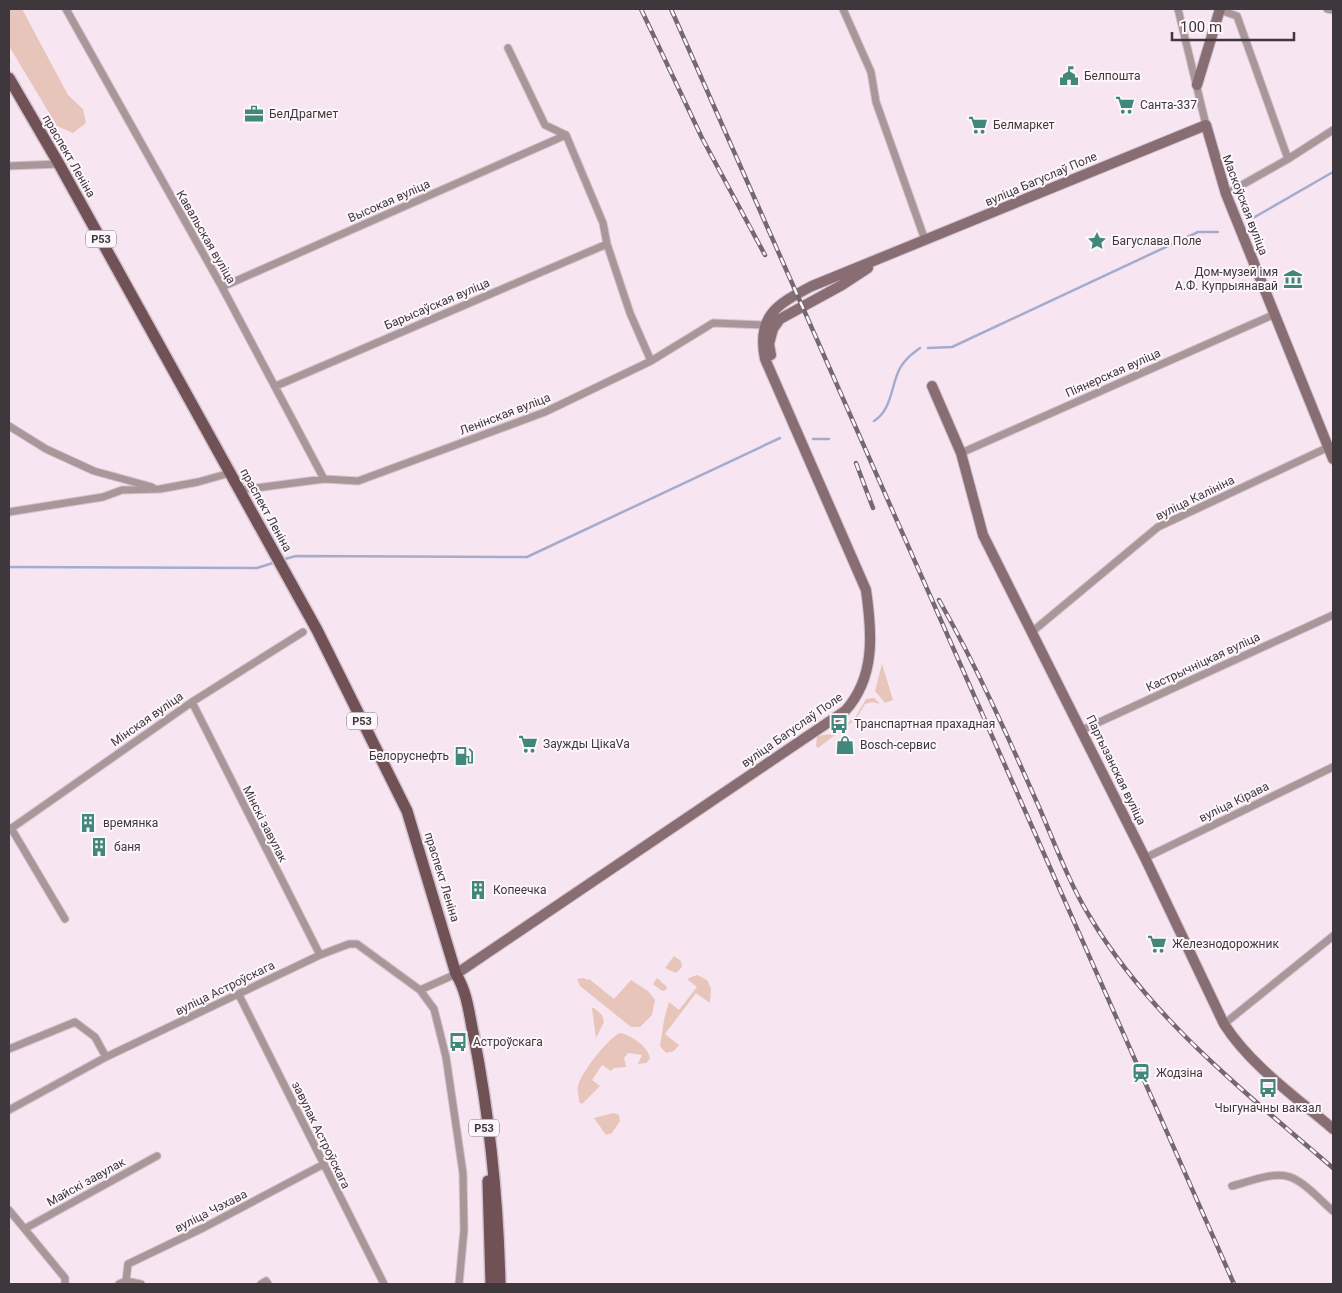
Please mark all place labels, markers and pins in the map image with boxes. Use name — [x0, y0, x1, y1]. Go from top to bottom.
public building icon: Белпошта — [1058, 65, 1080, 87]
place label: Белпошта — [1084, 69, 1141, 83]
supermarket icon: Санта-337 — [1114, 94, 1136, 116]
place label: Санта-337 — [1140, 98, 1197, 112]
office icon: БелДрагмет — [243, 103, 265, 125]
place label: БелДрагмет — [269, 107, 338, 121]
supermarket icon: Белмаркет — [967, 114, 989, 136]
place label: Белмаркет — [993, 118, 1055, 132]
place icon: Багуслава Поле — [1086, 230, 1108, 252]
place label: Багуслава Поле — [1112, 234, 1201, 248]
place label: Дом-музей імя А.Ф. Купрыянавай — [1175, 265, 1278, 293]
museum icon: Дом-музей імя А.Ф. Купрыянавай — [1282, 268, 1304, 290]
bus stop icon: Транспартная прахадная — [828, 713, 850, 735]
place label: Транспартная прахадная — [854, 717, 995, 731]
supermarket icon: Заужды ЦікаVа — [517, 733, 539, 755]
shop icon: Bosch-сервис — [834, 734, 856, 756]
place label: Заужды ЦікаVа — [543, 737, 630, 751]
place label: Bosch-сервис — [860, 738, 936, 752]
fuel station icon: Белоруснефть — [453, 745, 475, 767]
place label: Белоруснефть — [369, 749, 449, 763]
building icon: времянка — [77, 812, 99, 834]
place label: времянка — [103, 816, 158, 830]
building icon: баня — [88, 836, 110, 858]
place label: баня — [114, 840, 141, 854]
building icon: Копеечка — [467, 879, 489, 901]
place label: Копеечка — [493, 883, 547, 897]
supermarket icon: Железнодорожник — [1146, 933, 1168, 955]
place label: Железнодорожник — [1172, 937, 1279, 951]
bus stop icon: Астроўскага — [447, 1031, 469, 1053]
place label: Астроўскага — [473, 1035, 543, 1049]
station icon: Жодзіна — [1130, 1062, 1152, 1084]
place label: Жодзіна — [1156, 1066, 1203, 1080]
bus stop icon: Чыгуначны вакзал — [1257, 1077, 1279, 1099]
place label: Чыгуначны вакзал — [1215, 1101, 1321, 1115]

